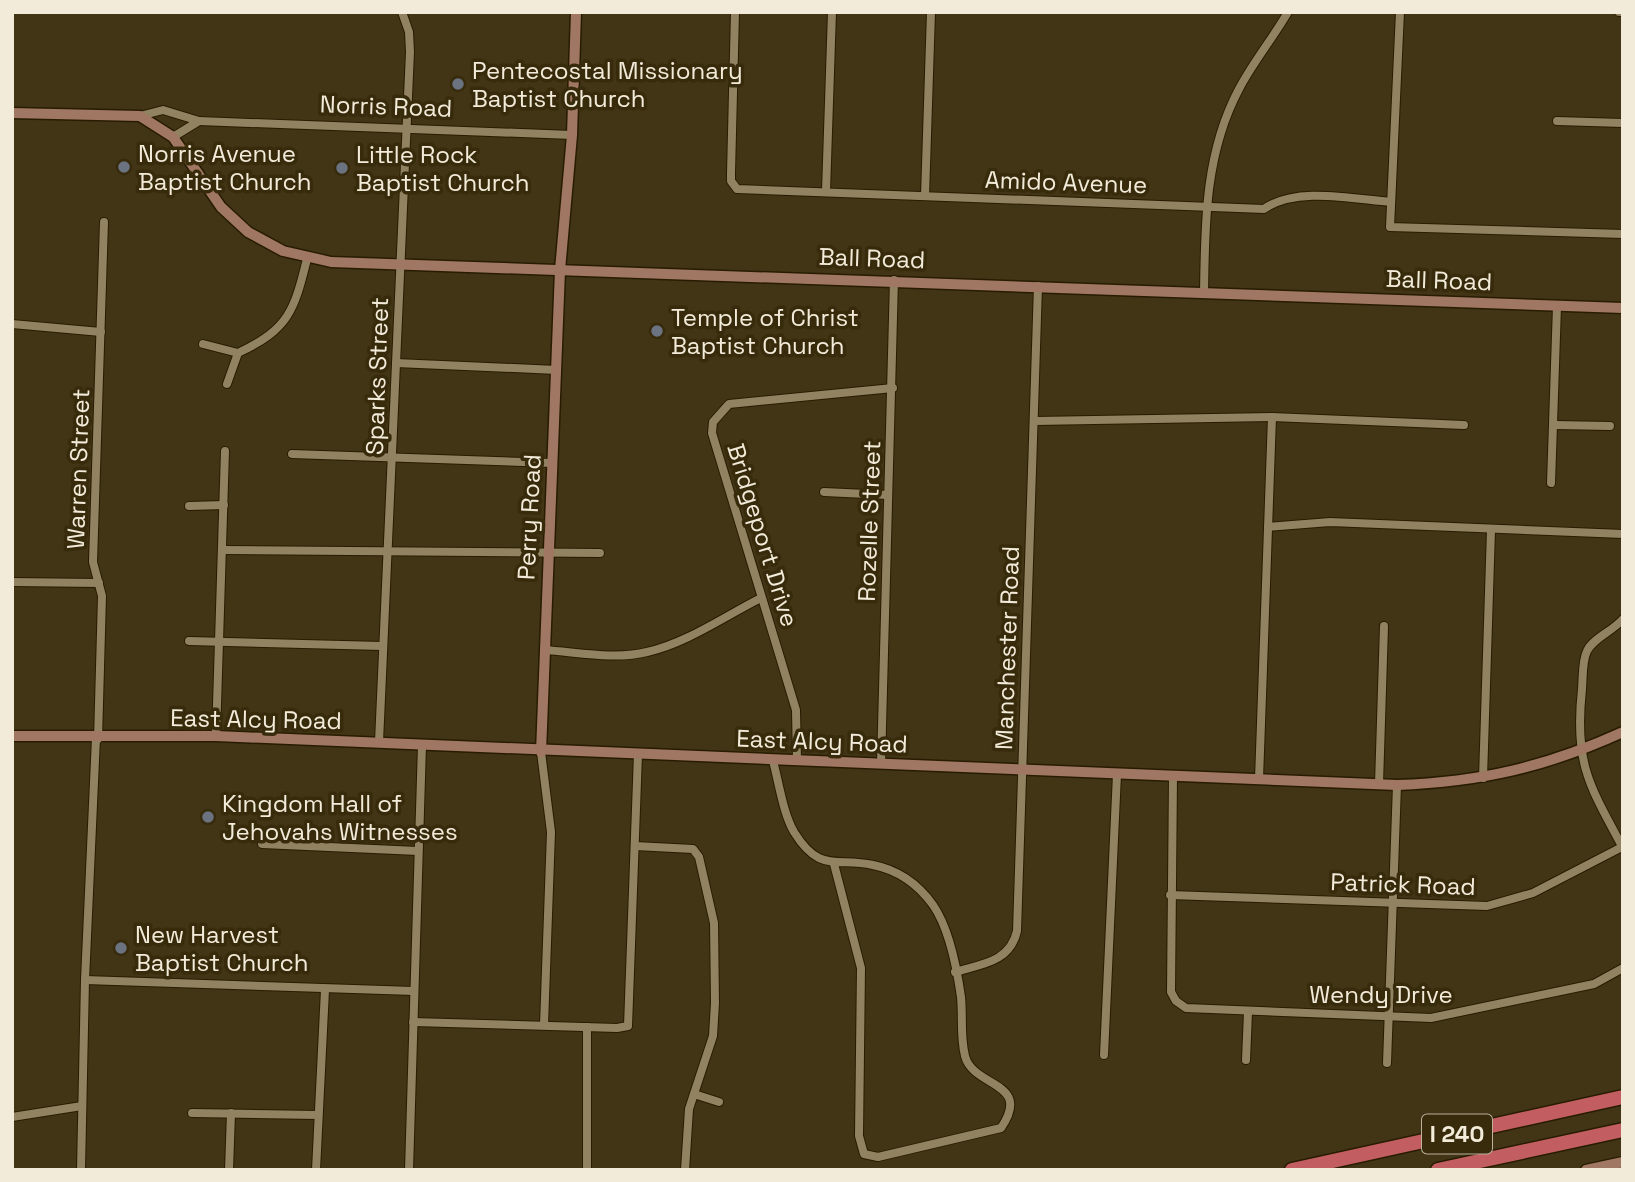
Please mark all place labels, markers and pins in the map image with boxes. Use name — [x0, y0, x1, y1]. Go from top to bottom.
place label: Pentecostal Missionary Baptist Church — [472, 55, 743, 114]
marker: Pentecostal Missionary Baptist Church — [450, 76, 466, 92]
place label: Norris Avenue Baptist Church — [138, 138, 311, 197]
place label: Little Rock Baptist Church — [356, 139, 529, 198]
marker: Norris Avenue Baptist Church — [116, 159, 132, 175]
marker: Little Rock Baptist Church — [334, 160, 350, 176]
place label: Temple of Christ Baptist Church — [671, 302, 859, 361]
marker: Temple of Christ Baptist Church — [649, 323, 665, 339]
place label: Kingdom Hall of Jehovahs Witnesses — [222, 788, 458, 847]
marker: Kingdom Hall of Jehovahs Witnesses — [200, 809, 216, 825]
place label: New Harvest Baptist Church — [135, 919, 308, 978]
marker: New Harvest Baptist Church — [113, 940, 129, 956]

